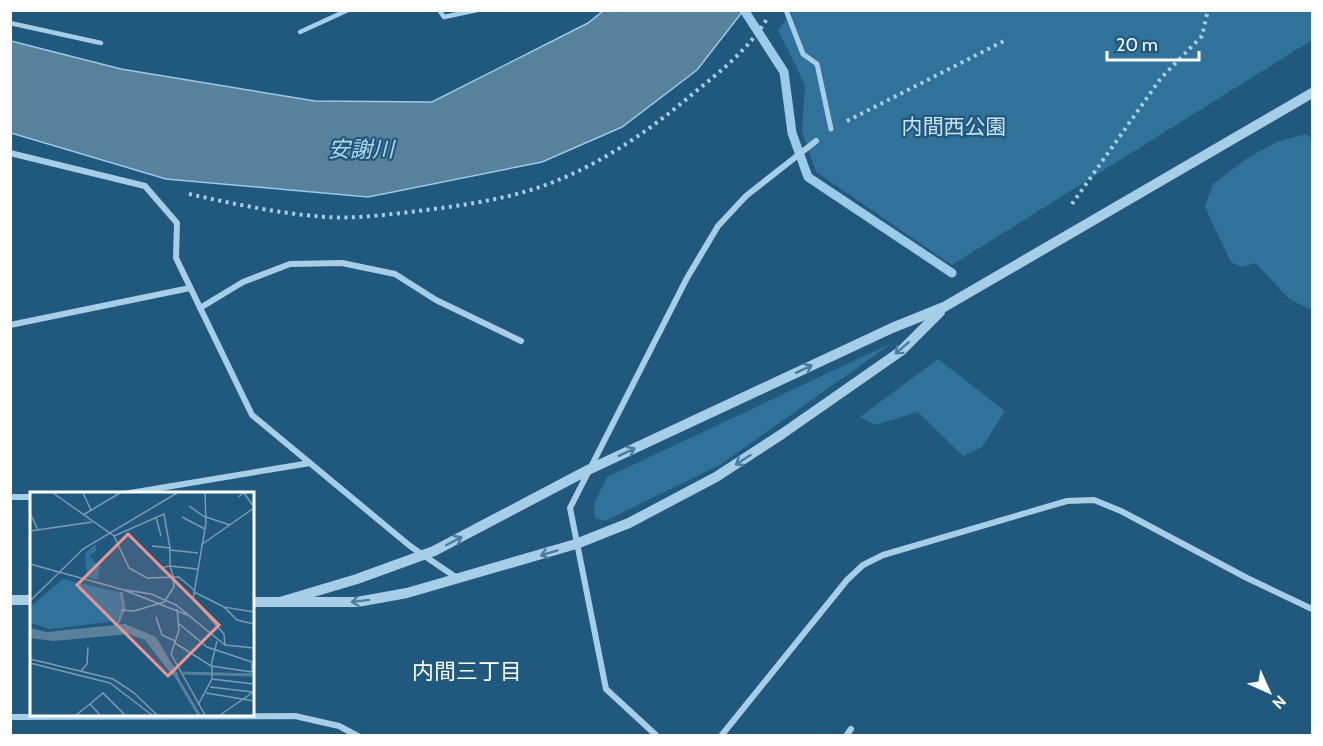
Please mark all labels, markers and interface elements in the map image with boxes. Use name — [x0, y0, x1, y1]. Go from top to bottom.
scale bar — [1107, 24, 1198, 62]
text: 20 m — [1116, 34, 1158, 56]
park label: 内間西公園 — [902, 114, 1007, 139]
water label: 安謝川 — [328, 136, 396, 163]
one-way arrow — [895, 341, 910, 355]
one-way arrow — [794, 363, 812, 375]
one-way arrow — [617, 445, 635, 457]
one-way arrow — [735, 454, 752, 466]
inset map — [30, 492, 254, 716]
one-way arrow — [444, 535, 462, 546]
one-way arrow — [539, 548, 558, 559]
one-way arrow — [351, 596, 370, 607]
district label: 内間三丁目 — [412, 658, 522, 685]
north arrow — [1239, 662, 1299, 722]
text: N — [1269, 692, 1290, 713]

